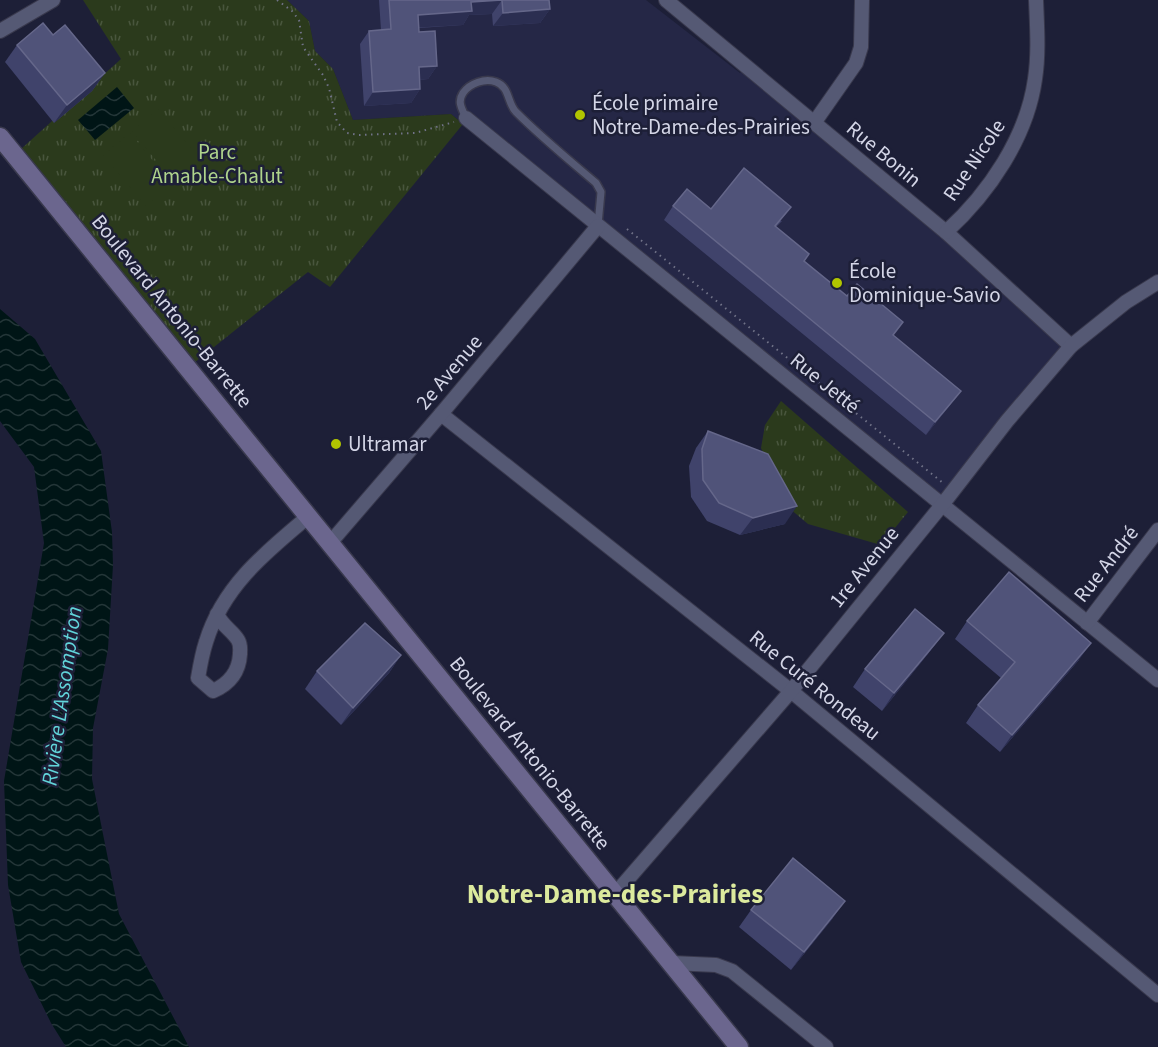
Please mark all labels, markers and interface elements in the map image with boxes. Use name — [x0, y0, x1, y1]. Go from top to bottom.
place label: École primaire Notre-Dame-des-Prairies — [592, 88, 810, 142]
marker: École primaire Notre-Dame-des-Prairies — [573, 108, 587, 122]
street label: Rue Nicole — [936, 113, 1012, 207]
street label: Rue Bonin — [840, 114, 928, 194]
park label: Parc Amable-Chalut — [151, 137, 283, 191]
street label: Boulevard Antonio-Barrette — [84, 208, 260, 414]
place label: École Dominique-Savio — [849, 256, 1001, 310]
marker: École Dominique-Savio — [830, 276, 844, 290]
street label: 2e Avenue — [409, 328, 489, 416]
street label: Rue Jetté — [784, 345, 866, 421]
place label: Ultramar — [348, 429, 427, 459]
marker: Ultramar — [329, 437, 343, 451]
street label: Rue André — [1066, 519, 1146, 609]
street label: 1re Avenue — [822, 520, 906, 614]
water label: Rivière L'Assomption — [34, 604, 90, 788]
street label: Rue Curé Rondeau — [743, 623, 887, 747]
street label: Boulevard Antonio-Barrette — [442, 650, 618, 856]
district label: Notre-Dame-des-Prairies — [467, 875, 763, 914]

